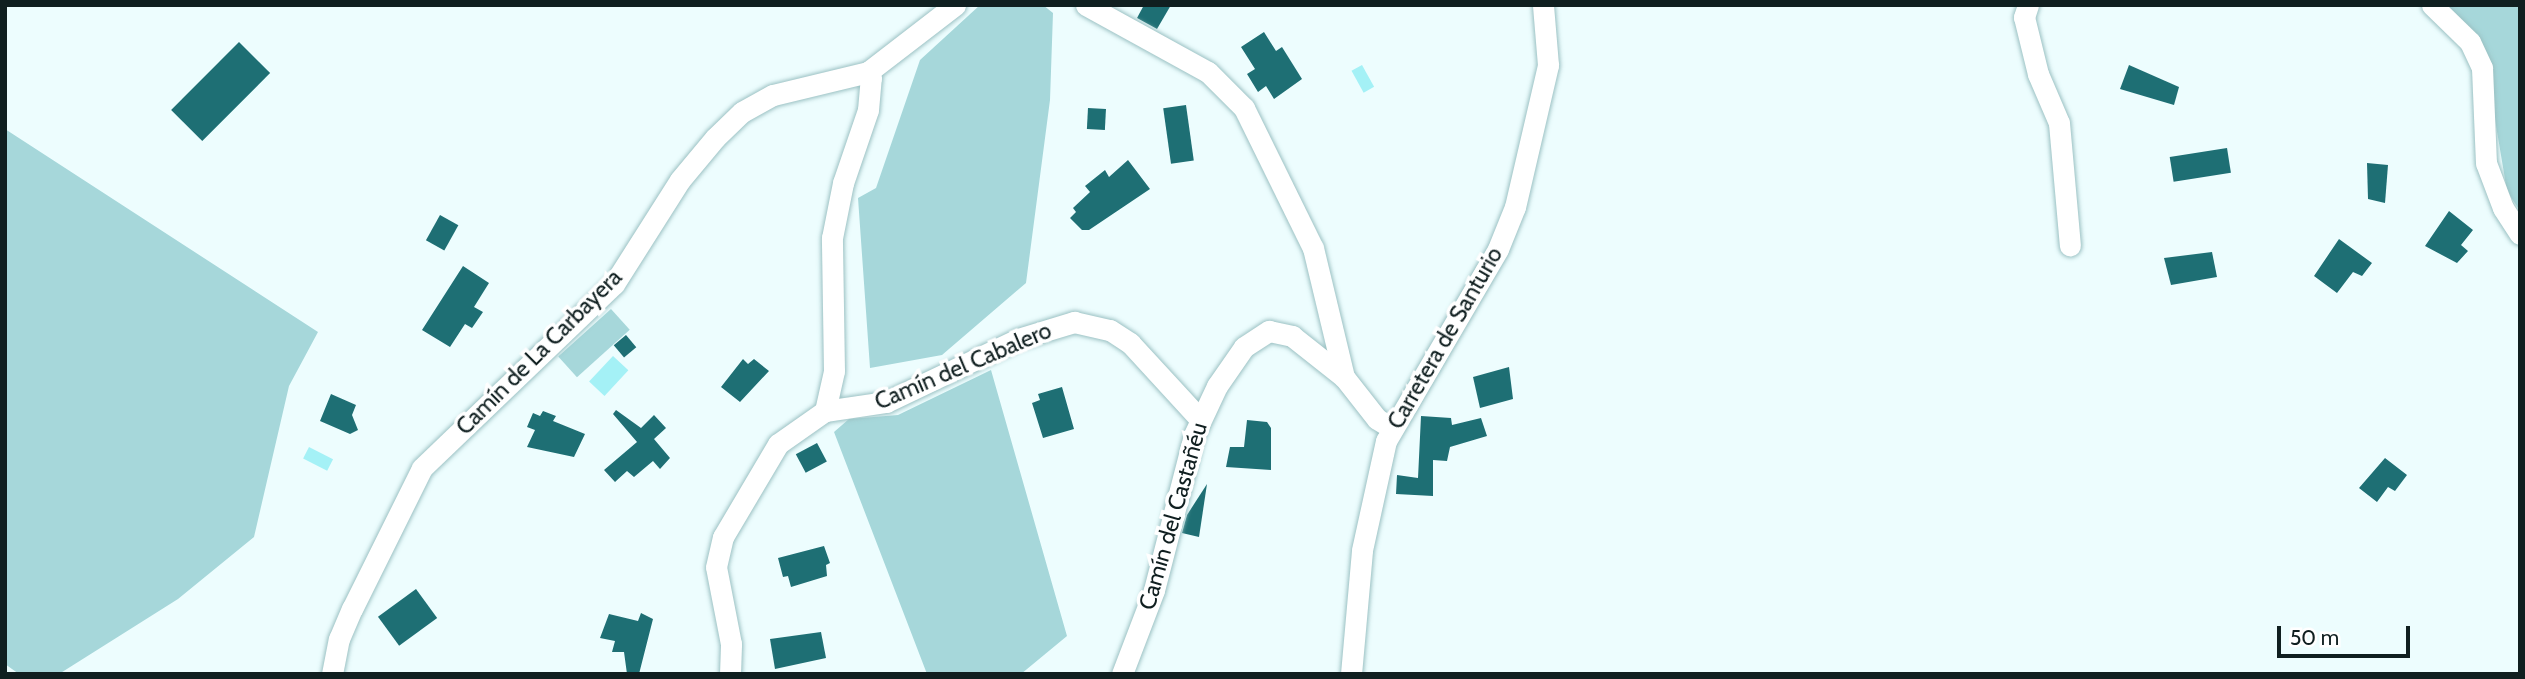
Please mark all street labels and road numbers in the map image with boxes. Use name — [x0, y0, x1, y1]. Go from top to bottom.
street label: Carretera de Santurio — [1382, 242, 1508, 434]
street label: Camín de La Carbayera — [450, 263, 628, 441]
street label: Camín del Cabalero — [871, 316, 1055, 416]
street label: Camín del Castañéu — [1133, 419, 1213, 613]

